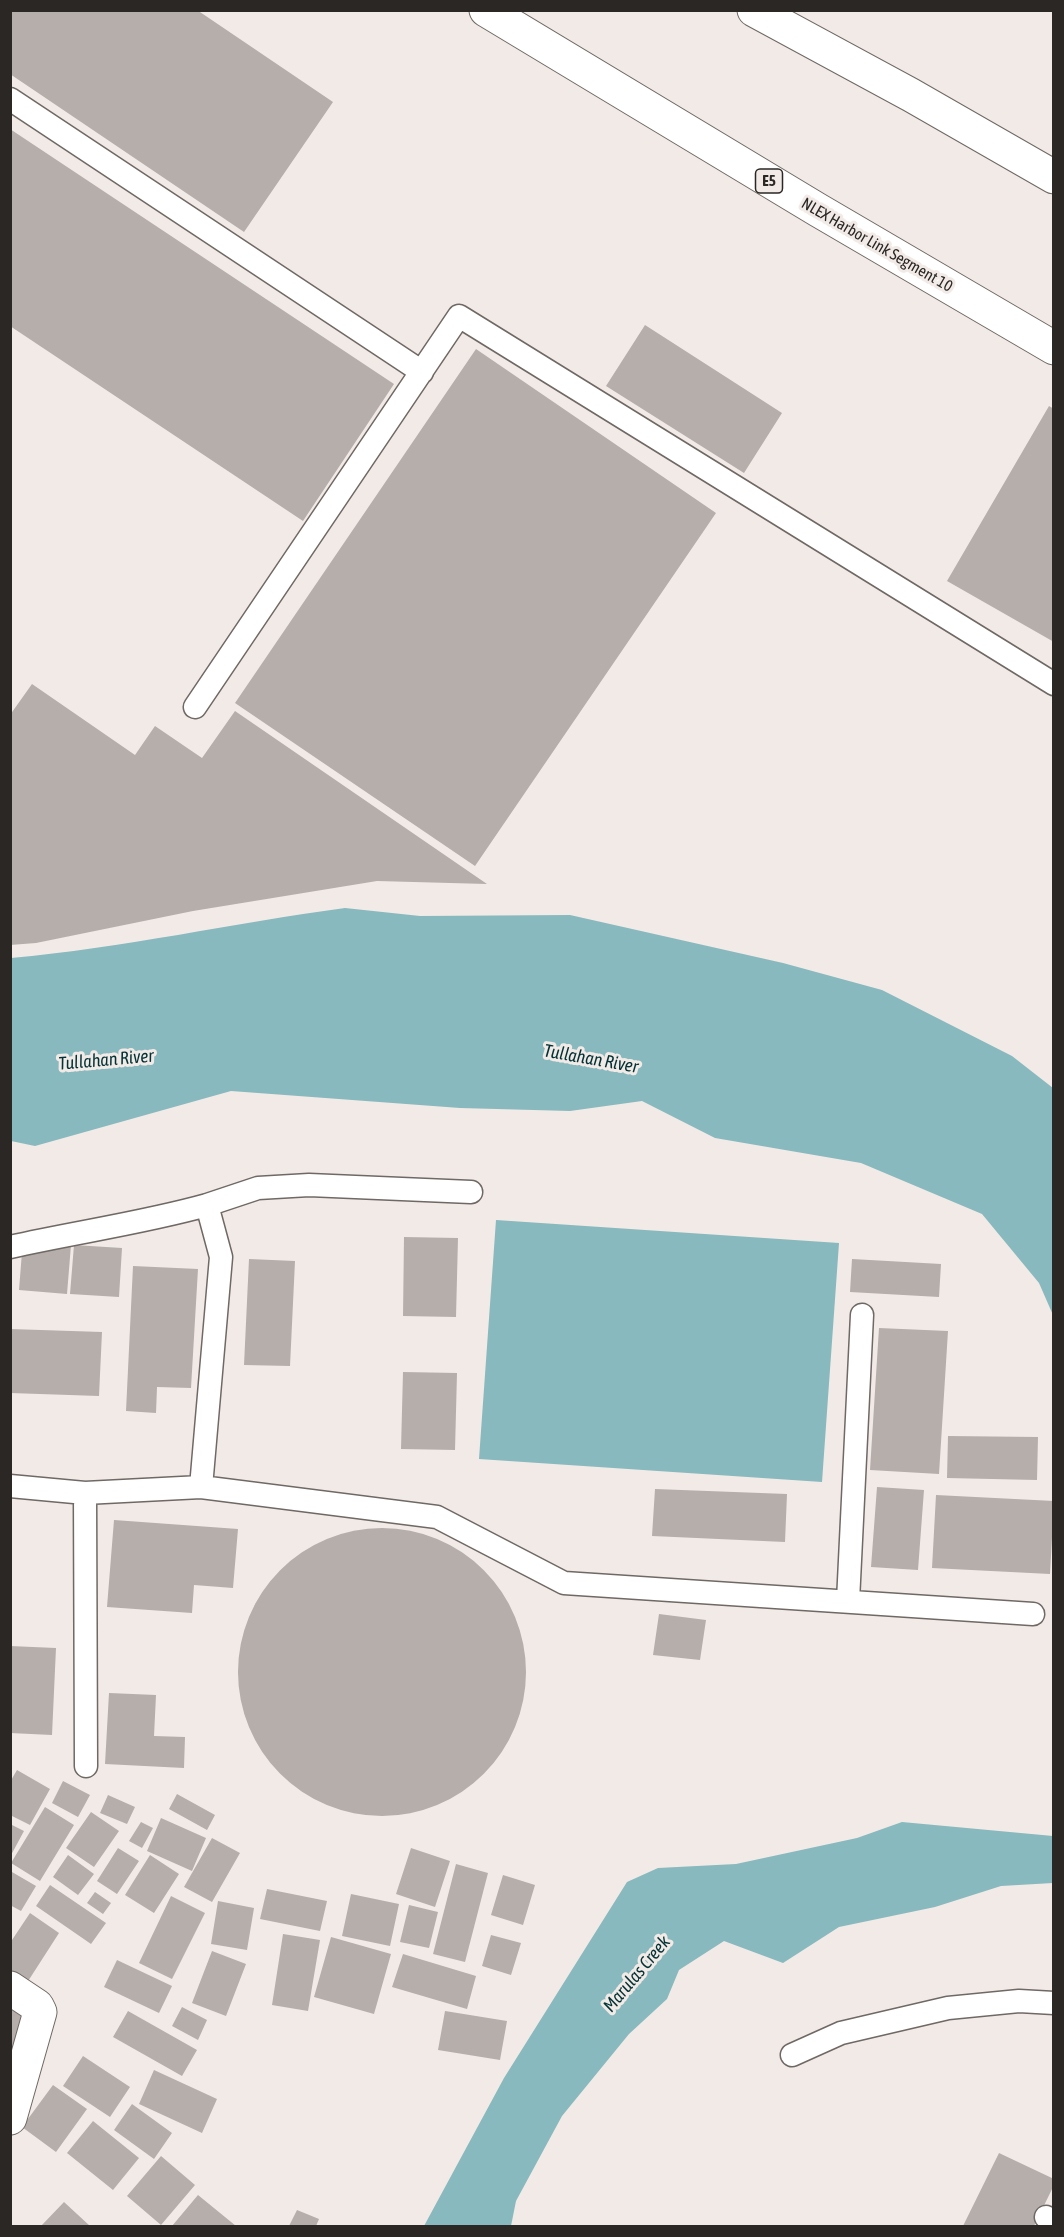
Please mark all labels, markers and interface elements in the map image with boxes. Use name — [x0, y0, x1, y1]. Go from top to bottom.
road number: E5 — [756, 169, 782, 193]
street label: NLEX Harbor Link Segment 10 — [798, 194, 956, 296]
water label: Tullahan River — [542, 1040, 640, 1078]
water label: Tullahan River — [57, 1045, 155, 1075]
water label: Marulas Creek — [599, 1931, 675, 2017]

